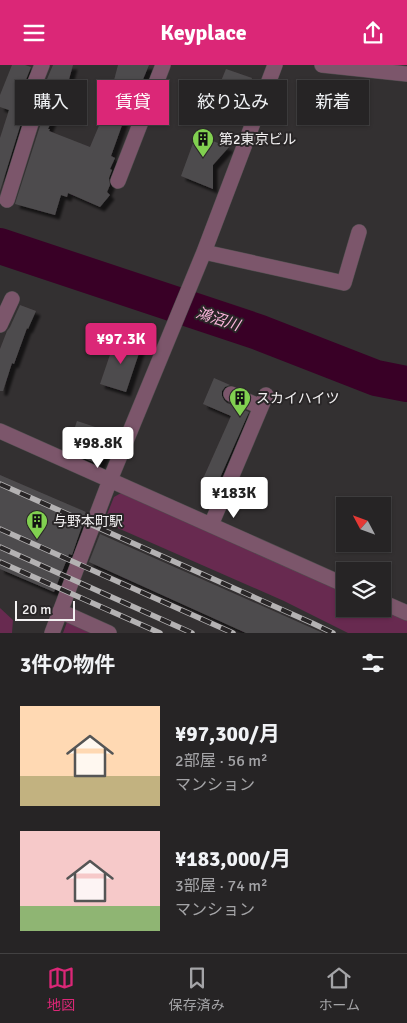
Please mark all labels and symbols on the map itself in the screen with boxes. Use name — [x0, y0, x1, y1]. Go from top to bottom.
building icon: 第2東京ビル — [191, 127, 215, 158]
place label: 第2東京ビル — [219, 131, 297, 148]
water label: 鴻沼川 — [194, 303, 244, 335]
pin: ¥97.3K — [80, 323, 162, 365]
building icon: スカイハイツ — [228, 386, 252, 417]
place label: スカイハイツ — [256, 390, 339, 407]
pin: ¥98.8K — [57, 427, 139, 469]
pin: ¥183K — [199, 477, 269, 519]
north arrow — [336, 497, 391, 553]
building icon: 与野本町駅 — [25, 509, 49, 540]
place label: 与野本町駅 — [53, 513, 123, 530]
scale bar — [15, 598, 75, 621]

